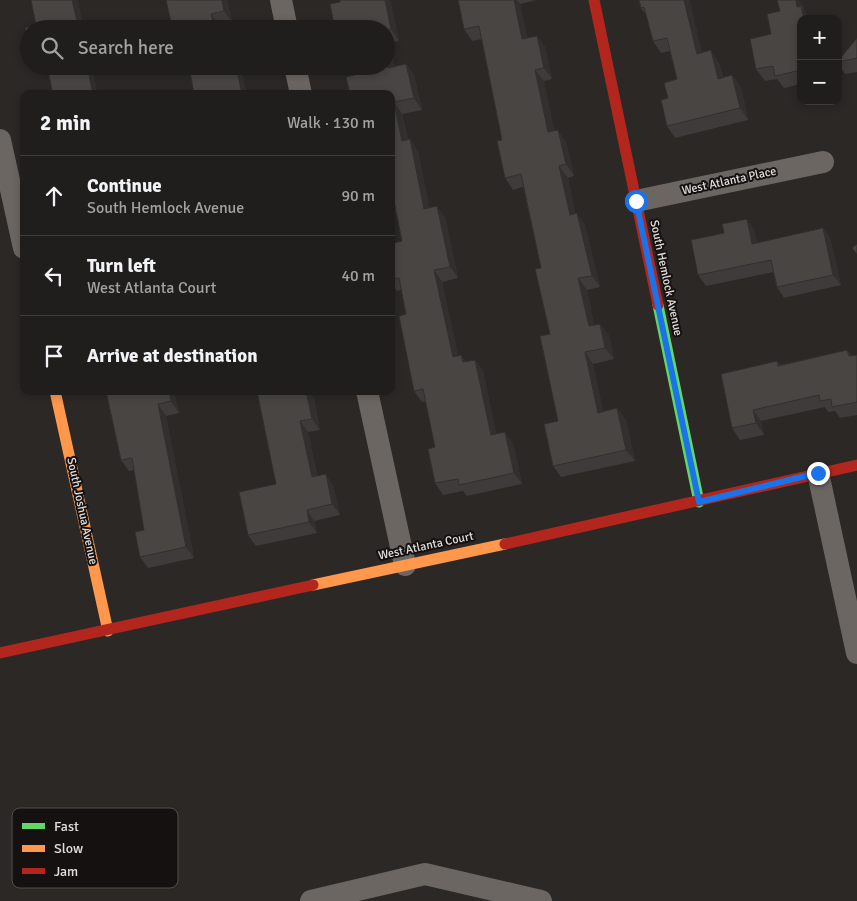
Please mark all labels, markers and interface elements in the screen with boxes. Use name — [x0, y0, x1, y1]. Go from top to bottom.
map controls — [797, 15, 842, 105]
button: + — [797, 15, 842, 60]
search box — [20, 20, 395, 75]
icon: search — [38, 34, 66, 62]
text: Search here — [78, 36, 174, 60]
button: − — [797, 60, 842, 105]
text: 2 min — [40, 110, 91, 136]
text: Walk · 130 m — [287, 113, 375, 133]
street label: West Atlanta Place — [680, 164, 778, 198]
text: Continue — [87, 174, 162, 198]
icon: ahead — [40, 182, 68, 210]
text: 90 m — [341, 186, 375, 206]
route start — [625, 190, 648, 213]
text: South Hemlock Avenue — [87, 198, 244, 218]
street label: South Hemlock Avenue — [646, 219, 686, 337]
text: Turn left — [87, 254, 156, 278]
icon: left — [40, 262, 68, 290]
text: 40 m — [341, 266, 375, 286]
text: West Atlanta Court — [87, 278, 216, 298]
icon: arrive — [40, 342, 68, 370]
text: Arrive at destination — [87, 344, 258, 368]
street label: South Joshua Avenue — [63, 456, 101, 566]
route end — [807, 462, 830, 485]
street label: West Atlanta Court — [377, 529, 475, 563]
legend — [12, 808, 178, 888]
text: Fast — [54, 818, 79, 835]
text: Slow — [54, 840, 83, 857]
text: Jam — [54, 863, 78, 880]

